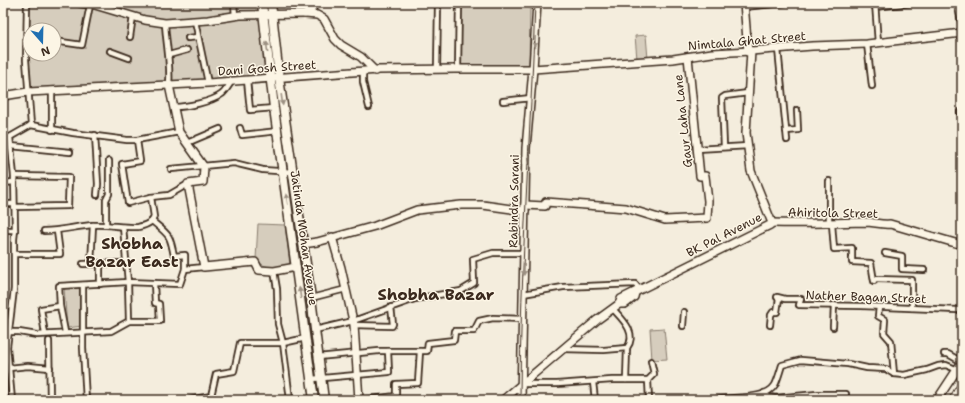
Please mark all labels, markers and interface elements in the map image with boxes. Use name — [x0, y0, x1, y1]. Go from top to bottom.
north arrow — [22, 22, 62, 62]
street label: Nimtala Ghat Street — [687, 28, 807, 54]
one-way arrow — [532, 36, 538, 49]
one-way arrow — [264, 40, 270, 53]
text: N — [38, 42, 52, 60]
street label: Dani Gosh Street — [217, 57, 317, 79]
street label: Gaur Laha Lane — [670, 73, 696, 168]
one-way arrow — [279, 94, 285, 106]
street label: Rabindra Sarani — [505, 154, 523, 248]
street label: Jatinda Mohan Avenue — [287, 169, 321, 307]
one-way arrow — [284, 193, 290, 205]
street label: Ahiritola Street — [788, 204, 878, 222]
street label: BK Pal Avenue — [683, 209, 765, 261]
district label: Shobha Bazar East — [86, 233, 179, 272]
one-way arrow — [521, 264, 527, 277]
district label: Shobha Bazar — [378, 284, 495, 305]
one-way arrow — [297, 287, 303, 299]
street label: Nather Bagan Street — [805, 287, 927, 307]

